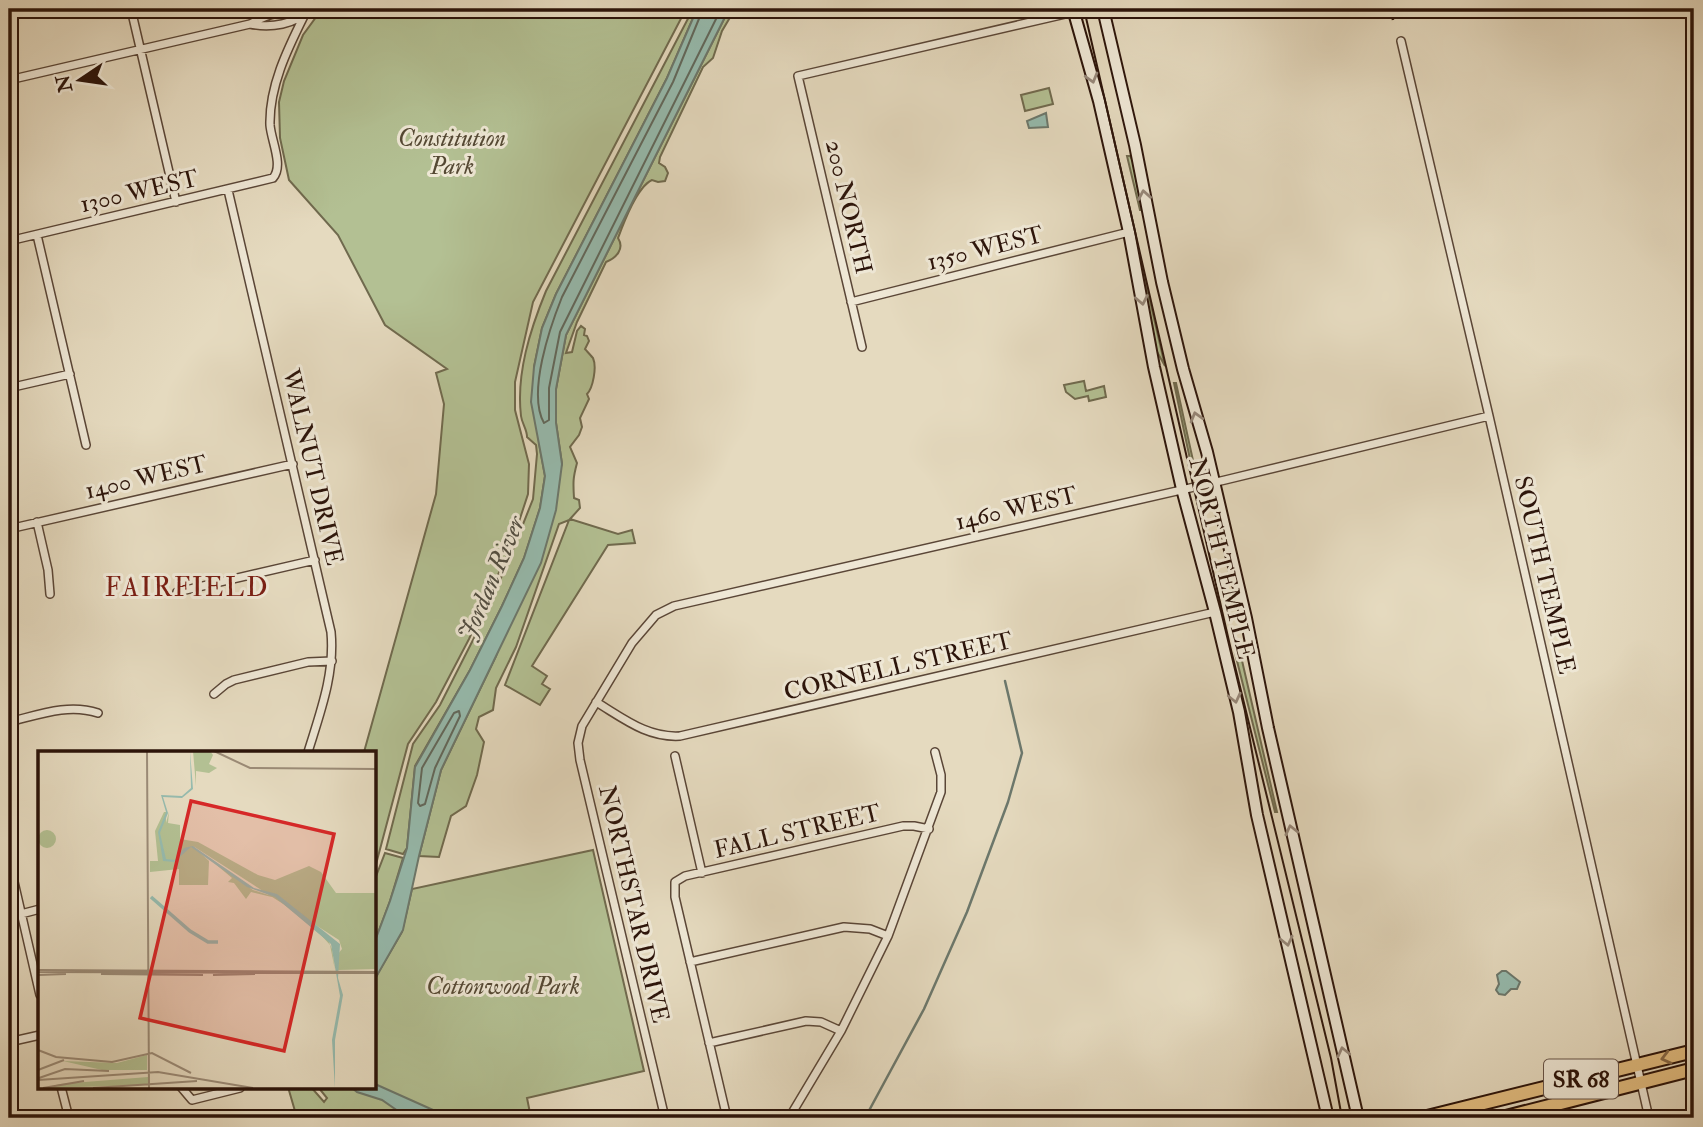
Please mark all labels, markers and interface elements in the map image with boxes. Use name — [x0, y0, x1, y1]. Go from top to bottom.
north arrow — [46, 46, 116, 116]
one-way arrow — [1084, 71, 1099, 83]
text: N — [51, 72, 78, 96]
park label: Constitution Park — [398, 123, 506, 182]
street label: 200 NORTH — [818, 137, 879, 277]
street label: 1300 WEST — [77, 163, 201, 220]
one-way arrow — [1137, 189, 1152, 201]
street label: 1350 WEST — [924, 219, 1046, 278]
one-way arrow — [1133, 294, 1148, 306]
street label: WALNUT DRIVE — [275, 365, 350, 568]
one-way arrow — [1190, 411, 1205, 423]
street label: 1400 WEST — [82, 448, 210, 507]
street label: NORTH TEMPLE — [1181, 454, 1262, 662]
street label: SOUTH TEMPLE — [1507, 473, 1582, 677]
street label: 1460 WEST — [952, 479, 1080, 538]
water label: Jordan River — [451, 510, 533, 645]
district label: FAIRFIELD — [105, 572, 269, 604]
street label: CORNELL STREET — [781, 625, 1015, 708]
one-way arrow — [1227, 692, 1242, 704]
inset map — [38, 751, 376, 1088]
street label: NORTHSTAR DRIVE — [591, 782, 676, 1026]
street label: FALL STREET — [711, 797, 884, 866]
one-way arrow — [1285, 824, 1299, 836]
one-way arrow — [1279, 935, 1293, 947]
park label: Cottonwood Park — [426, 971, 580, 1002]
one-way arrow — [1337, 1046, 1351, 1058]
one-way arrow — [1660, 1050, 1672, 1064]
road number: SR 68 — [1544, 1060, 1618, 1098]

